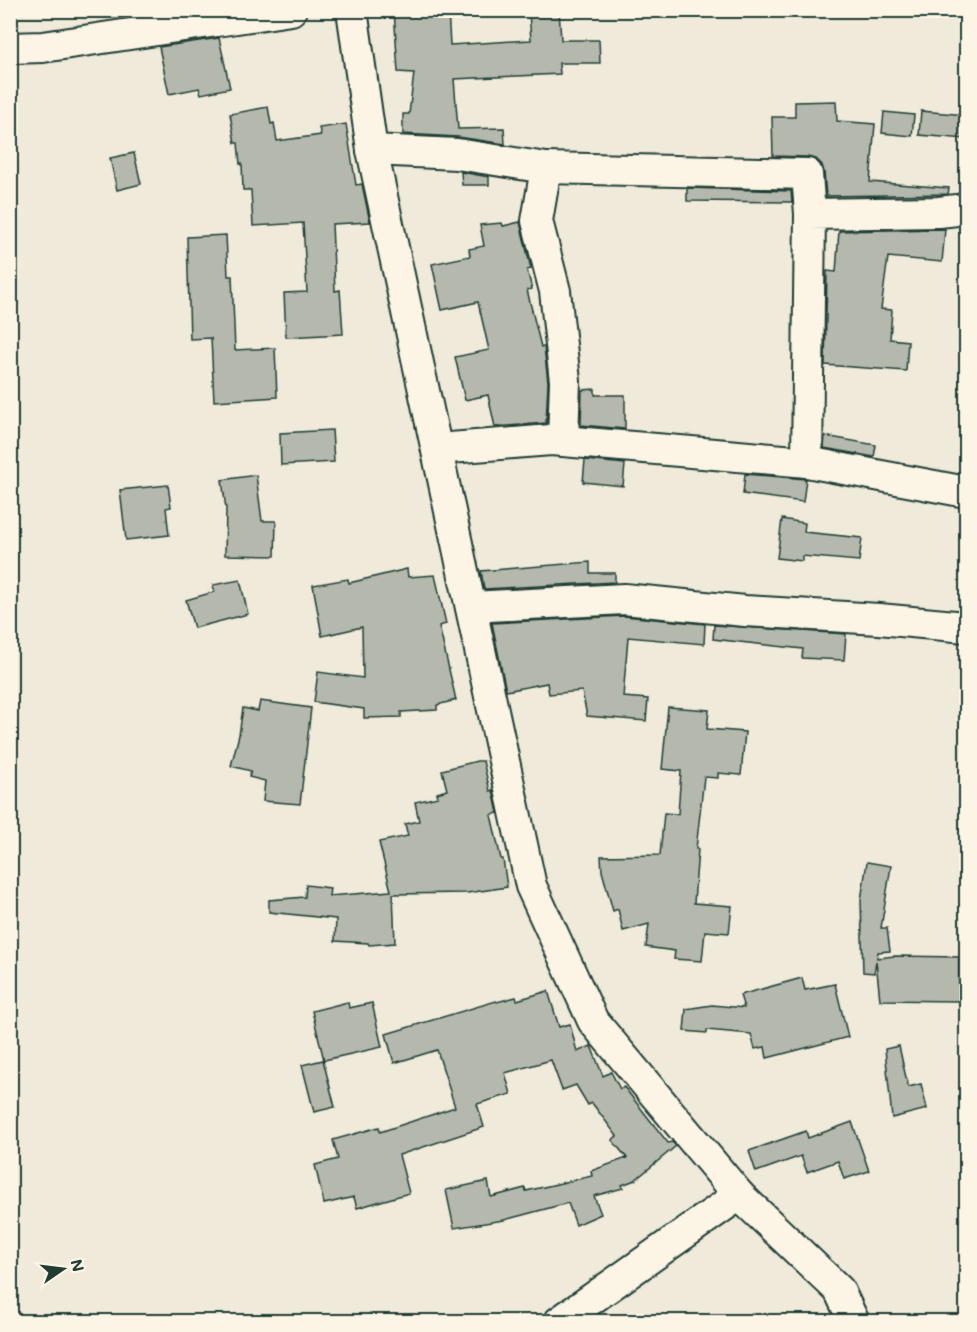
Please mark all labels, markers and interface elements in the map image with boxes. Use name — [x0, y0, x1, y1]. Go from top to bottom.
north arrow — [33, 1239, 93, 1299]
text: N — [66, 1257, 90, 1274]

